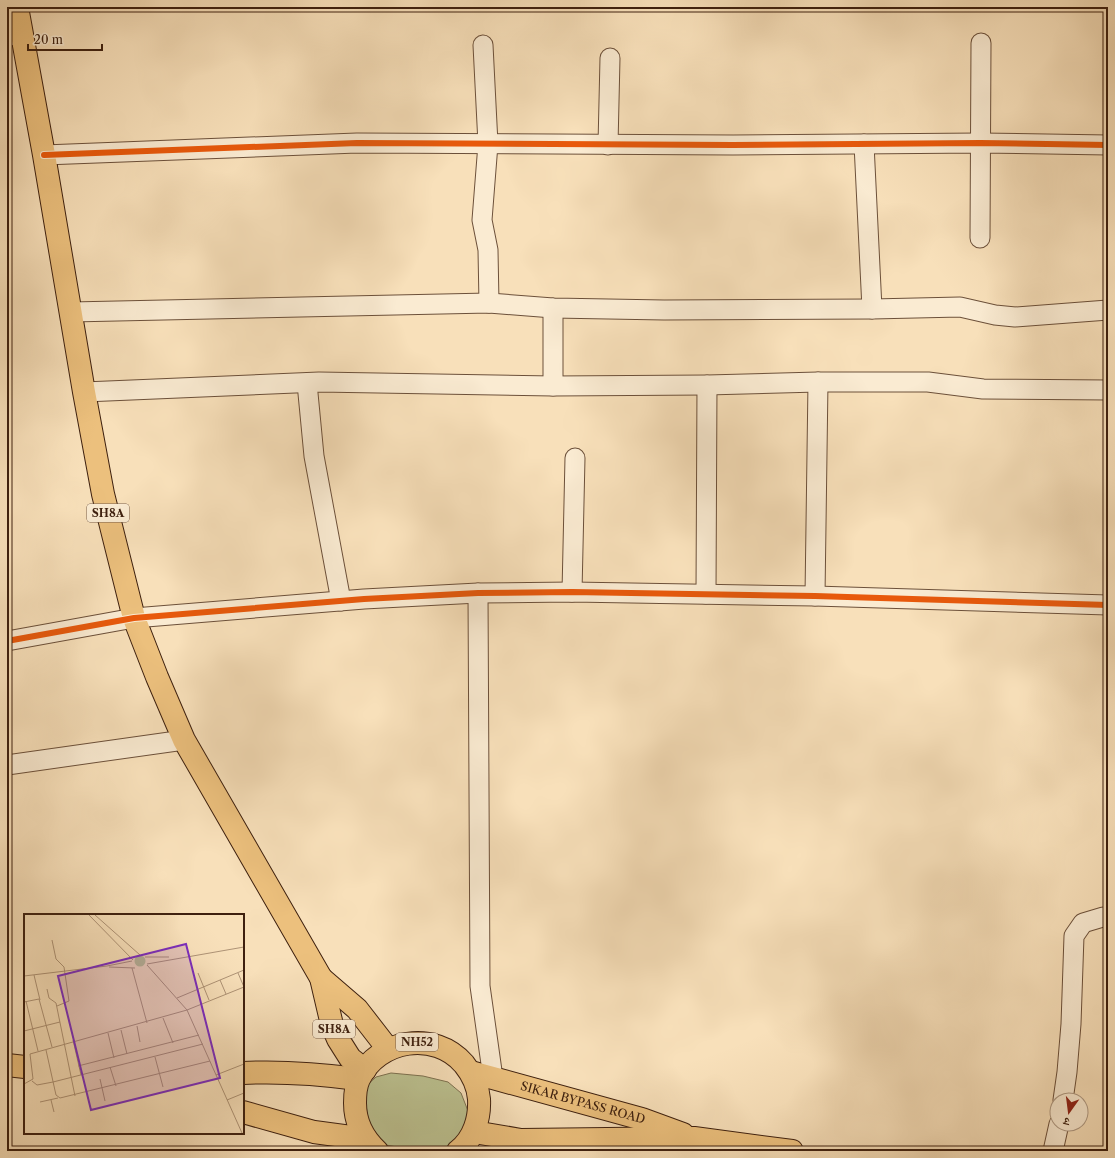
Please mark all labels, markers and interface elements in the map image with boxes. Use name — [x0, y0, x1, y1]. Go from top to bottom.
scale bar — [28, 26, 102, 52]
text: 20 m — [34, 32, 63, 47]
road number: SH8A — [87, 504, 129, 522]
inset map — [24, 914, 244, 1134]
road number: SH8A — [313, 1020, 355, 1038]
road number: NH52 — [396, 1033, 438, 1051]
street label: SIKAR BYPASS ROAD — [519, 1078, 647, 1127]
north arrow — [1049, 1092, 1089, 1132]
text: उ — [1061, 1114, 1072, 1129]

